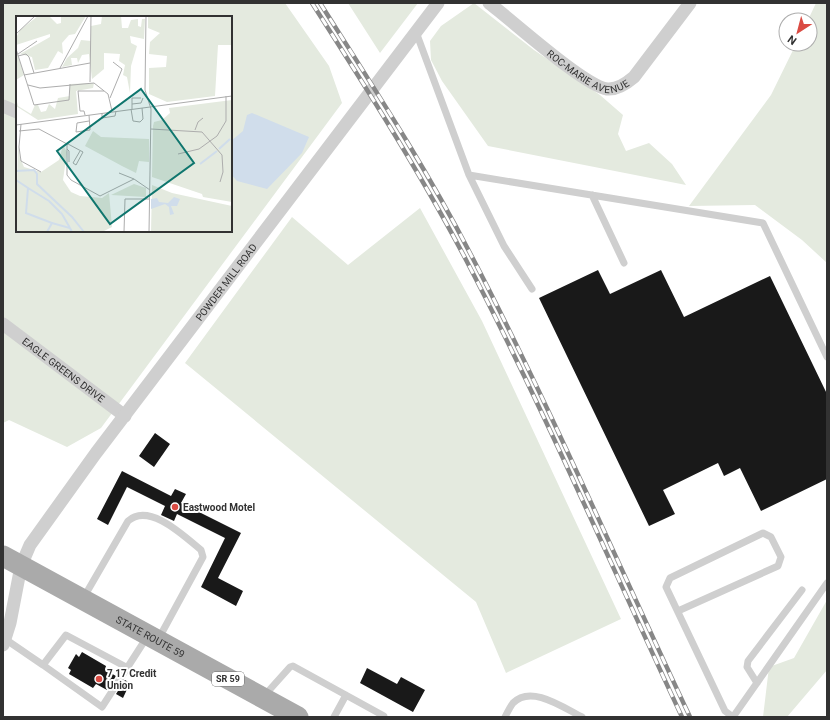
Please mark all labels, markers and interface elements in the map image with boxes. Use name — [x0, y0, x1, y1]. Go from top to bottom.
north arrow — [778, 12, 818, 52]
inset map — [16, 16, 232, 232]
text: N — [785, 32, 799, 47]
street label: ROC-MARIE AVENUE — [545, 47, 631, 95]
street label: POWDER MILL ROAD — [193, 241, 259, 323]
street label: EAGLE GREENS DRIVE — [20, 335, 107, 404]
marker: Eastwood Motel — [170, 502, 180, 512]
place label: Eastwood Motel — [183, 502, 255, 513]
street label: STATE ROUTE 59 — [114, 613, 187, 660]
place label: 7 17 Credit Union — [107, 668, 157, 691]
road number: SR 59 — [212, 672, 244, 686]
marker: 7 17 Credit Union — [94, 674, 104, 684]

